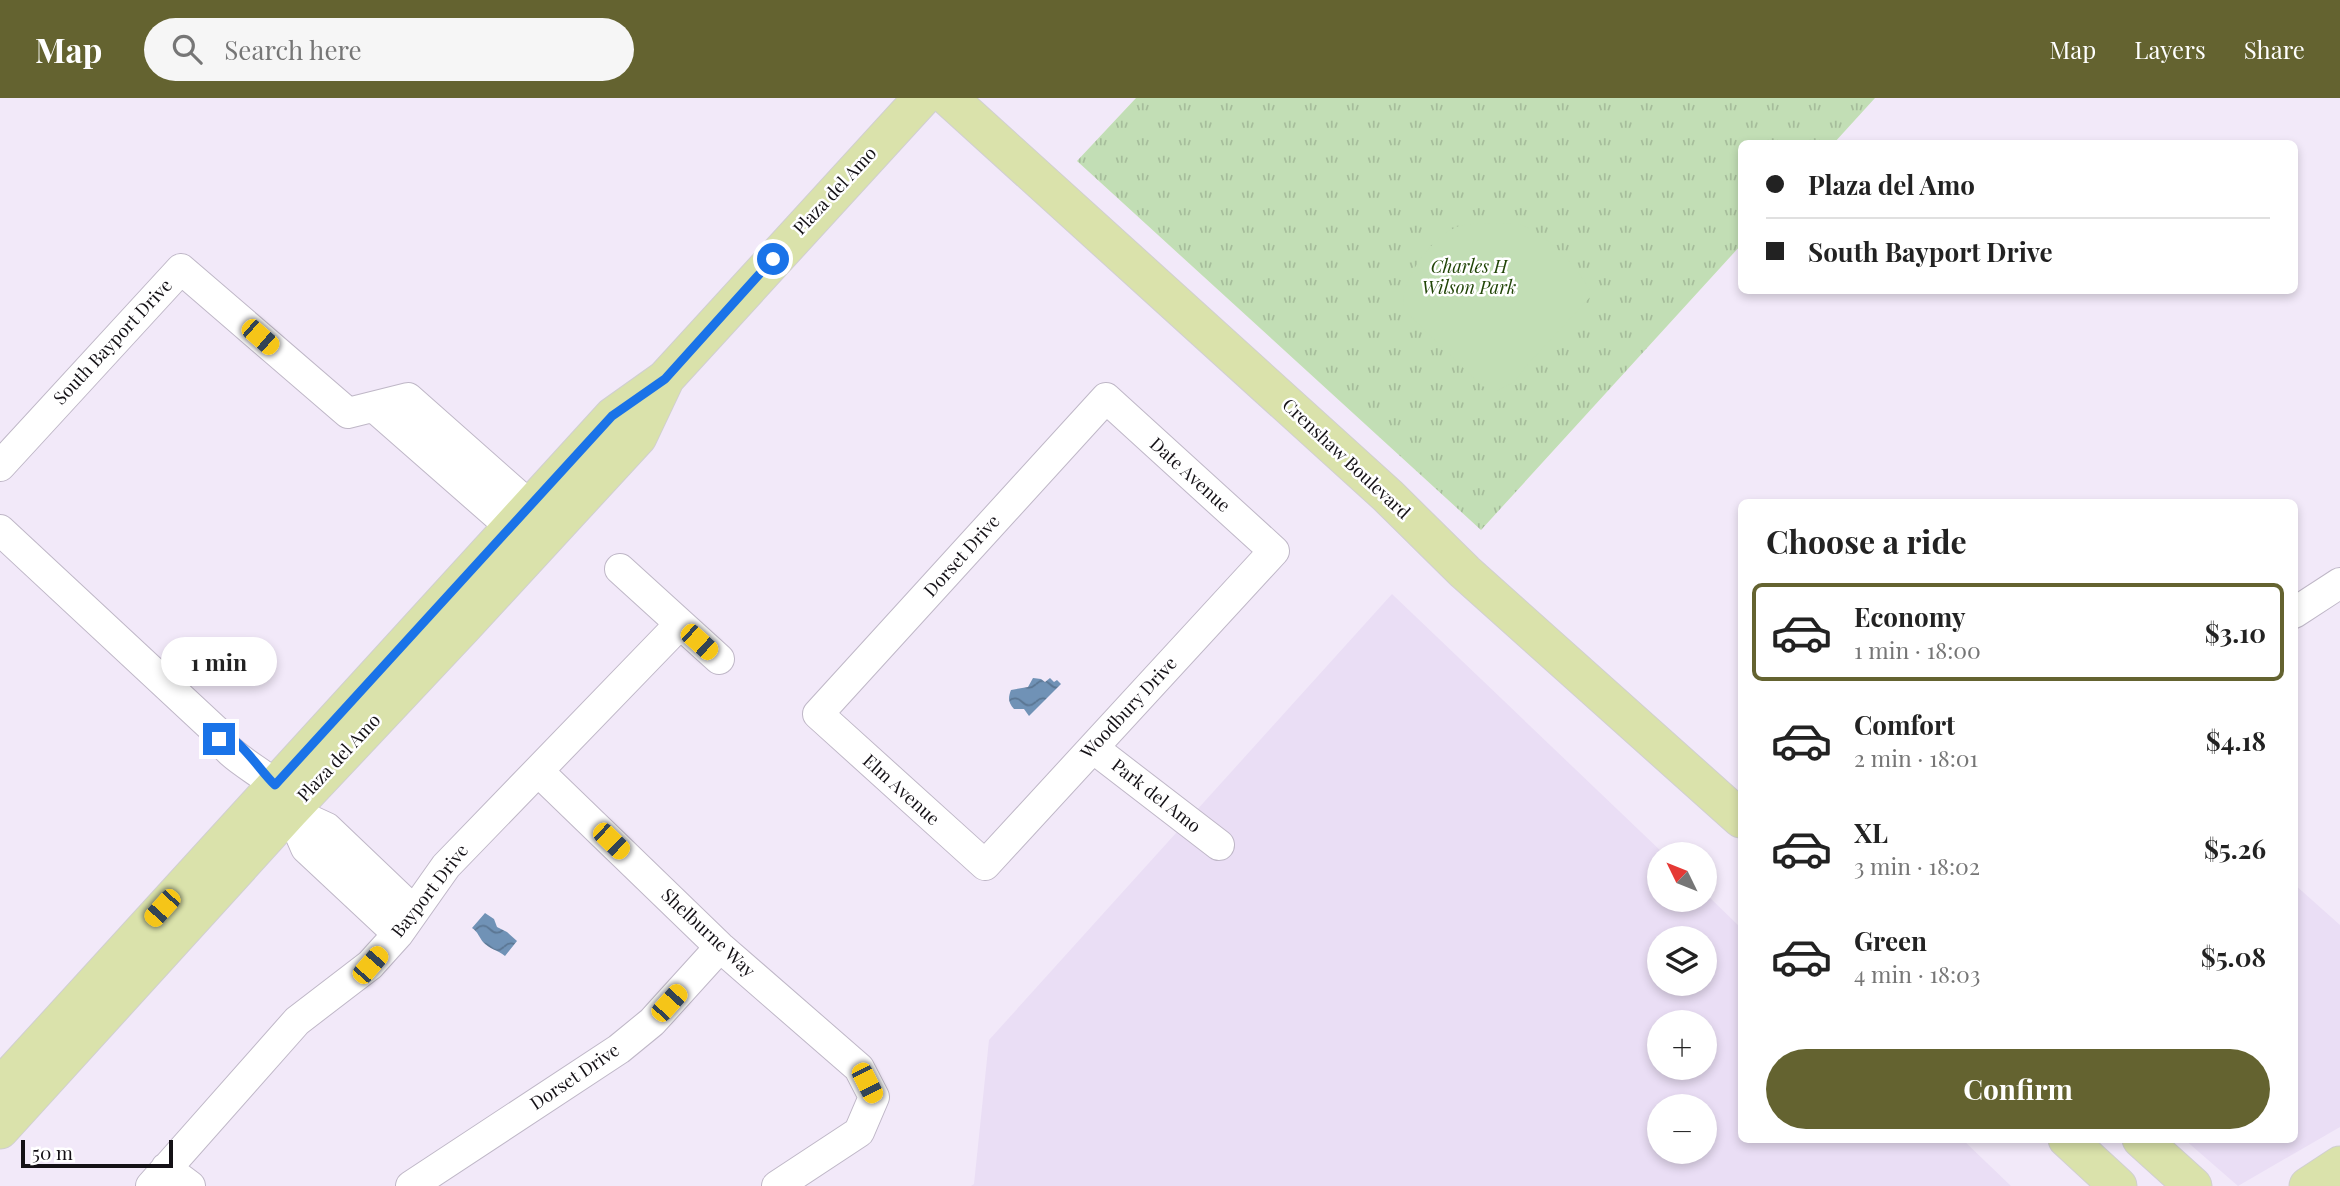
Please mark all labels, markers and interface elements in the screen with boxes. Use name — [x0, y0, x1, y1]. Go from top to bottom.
search box — [144, 18, 634, 81]
text: Map — [35, 27, 102, 71]
icon: search — [168, 30, 206, 68]
text: Search here — [224, 32, 362, 67]
text: Map — [2050, 33, 2096, 65]
text: Layers — [2134, 33, 2206, 65]
text: Share — [2244, 33, 2305, 65]
street label: Plaza del Amo — [787, 141, 881, 239]
text: Plaza del Amo — [1808, 167, 1975, 202]
text: South Bayport Drive — [1808, 234, 2053, 269]
route start — [757, 243, 789, 275]
park label: Charles H Wilson Park — [1422, 254, 1516, 299]
street label: South Bayport Drive — [48, 273, 177, 409]
car — [238, 315, 283, 359]
street label: Crenshaw Boulevard — [1278, 393, 1416, 524]
street label: Date Avenue — [1145, 432, 1236, 517]
street label: Dorset Drive — [918, 509, 1005, 601]
text: Choose a ride — [1766, 519, 1967, 562]
text: Economy — [1854, 599, 1965, 634]
icon: car — [1770, 601, 1833, 664]
text: $3.10 — [2205, 615, 2266, 650]
car — [677, 620, 722, 664]
text: 1 min · 18:00 — [1854, 634, 1981, 665]
callout: 1 min — [161, 638, 277, 686]
text: 1 min — [191, 646, 247, 677]
street label: Woodbury Drive — [1074, 651, 1182, 764]
text: Comfort — [1854, 707, 1955, 742]
street label: Plaza del Amo — [291, 708, 385, 806]
icon: car — [1770, 709, 1833, 772]
route end — [203, 723, 235, 755]
text: $4.18 — [2206, 723, 2266, 758]
text: 2 min · 18:01 — [1854, 742, 1978, 773]
street label: Elm Avenue — [858, 748, 945, 830]
street label: Park del Amo — [1107, 753, 1206, 838]
text: XL — [1854, 815, 1888, 850]
icon: car — [1770, 817, 1833, 880]
car — [589, 819, 634, 863]
text: $5.26 — [2204, 831, 2266, 866]
street label: Bayport Drive — [385, 839, 473, 942]
north arrow — [1647, 842, 1717, 912]
map controls — [1647, 842, 1717, 1164]
text: 3 min · 18:02 — [1854, 850, 1980, 881]
street label: Shelburne Way — [657, 882, 761, 982]
car — [141, 885, 184, 931]
text: Green — [1854, 923, 1927, 958]
icon: car — [1770, 925, 1833, 988]
button: layers — [1647, 926, 1717, 996]
text: $5.08 — [2201, 939, 2266, 974]
car — [349, 942, 392, 988]
text: 4 min · 18:03 — [1854, 958, 1980, 989]
car — [648, 980, 691, 1026]
button: + — [1647, 1010, 1717, 1080]
street label: Dorset Drive — [525, 1038, 624, 1115]
button: Confirm — [1766, 1049, 2270, 1129]
car — [849, 1060, 886, 1106]
button: − — [1647, 1094, 1717, 1164]
scale bar — [21, 1137, 173, 1169]
text: 50 m — [32, 1139, 73, 1165]

